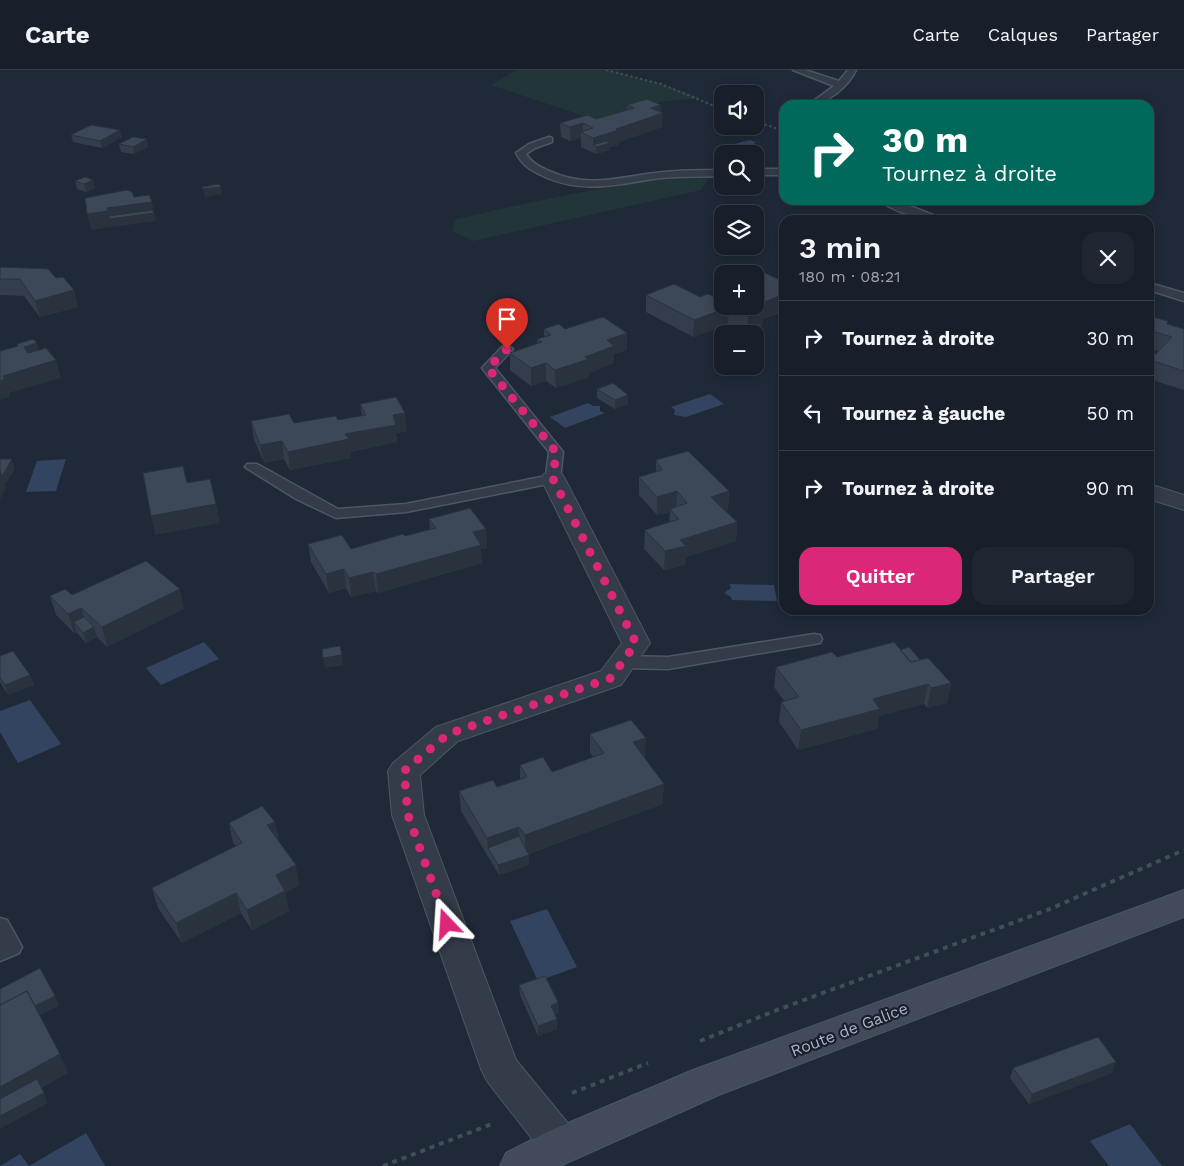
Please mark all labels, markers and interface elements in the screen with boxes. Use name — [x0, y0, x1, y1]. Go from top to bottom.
text: Carte — [25, 21, 90, 49]
text: Carte — [912, 24, 960, 45]
text: Calques — [988, 24, 1058, 45]
text: Partager — [1086, 24, 1159, 45]
map controls — [714, 85, 764, 375]
button: sound — [714, 85, 764, 135]
text: 30 m — [882, 119, 968, 161]
icon: right — [799, 120, 864, 185]
button: search — [714, 145, 764, 195]
text: Tournez à droite — [882, 161, 1057, 186]
button: layers — [714, 205, 764, 255]
text: 3 min — [799, 230, 881, 265]
button: close — [1082, 232, 1134, 284]
button: + — [714, 265, 764, 315]
text: 180 m · 08:21 — [799, 267, 900, 286]
pin — [486, 298, 528, 349]
icon: arrive — [493, 305, 521, 333]
icon: right — [799, 324, 827, 352]
button: − — [714, 325, 764, 375]
text: Tournez à droite — [842, 327, 994, 350]
text: 30 m — [1087, 327, 1134, 350]
icon: left — [799, 399, 827, 427]
text: Tournez à gauche — [842, 402, 1005, 425]
text: 50 m — [1087, 402, 1134, 425]
icon: right — [799, 474, 827, 502]
text: Tournez à droite — [842, 477, 994, 500]
text: 90 m — [1086, 477, 1134, 500]
button: Quitter — [799, 547, 962, 605]
button: Partager — [972, 547, 1134, 605]
position arrow — [420, 897, 472, 949]
street label: Route de Galice — [788, 998, 910, 1061]

